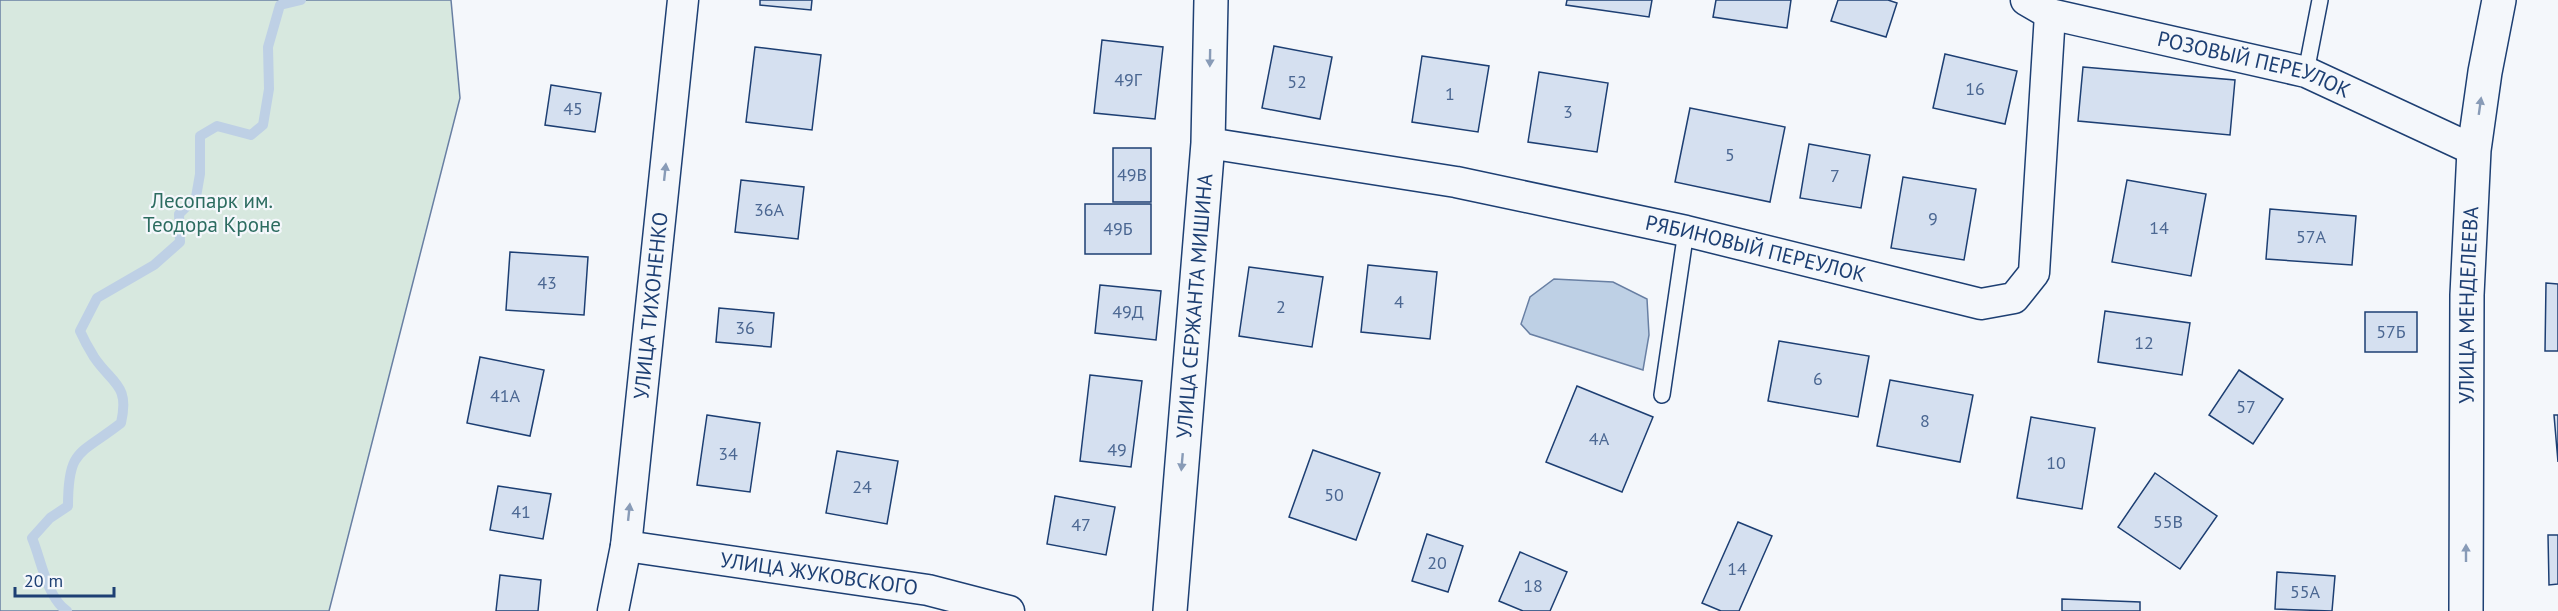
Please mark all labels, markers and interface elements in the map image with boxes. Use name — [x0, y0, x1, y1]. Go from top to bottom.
street label: РОЗОВЫЙ ПЕРЕУЛОК — [2155, 25, 2355, 104]
one-way arrow — [1205, 49, 1215, 68]
house number: 49Г — [1114, 68, 1143, 91]
house number: 52 — [1287, 70, 1307, 93]
house number: 16 — [1965, 77, 1985, 100]
house number: 1 — [1445, 82, 1455, 105]
one-way arrow — [2476, 96, 2485, 115]
house number: 45 — [563, 97, 583, 120]
house number: 3 — [1563, 100, 1573, 123]
house number: 5 — [1725, 143, 1735, 166]
one-way arrow — [660, 162, 670, 181]
house number: 49В — [1117, 163, 1147, 186]
house number: 7 — [1830, 164, 1840, 187]
street label: УЛИЦА СЕРЖАНТА МИШИНА — [1170, 172, 1219, 439]
park label: Лесопарк им. Теодора Кроне — [143, 187, 281, 238]
house number: 36А — [754, 198, 785, 221]
street label: УЛИЦА МЕНДЕЛЕЕВА — [2453, 205, 2484, 404]
house number: 9 — [1928, 207, 1938, 230]
street label: РЯБИНОВЫЙ ПЕРЕУЛОК — [1643, 209, 1869, 288]
street label: УЛИЦА ТИХОНЕНКО — [627, 211, 674, 401]
house number: 14 — [2149, 216, 2169, 239]
house number: 49Б — [1103, 217, 1133, 240]
house number: 57А — [2296, 225, 2327, 248]
house number: 43 — [537, 271, 557, 294]
house number: 4 — [1394, 290, 1404, 313]
house number: 2 — [1276, 295, 1286, 318]
house number: 49Д — [1112, 300, 1144, 323]
house number: 36 — [735, 316, 755, 339]
house number: 57Б — [2376, 320, 2406, 343]
house number: 12 — [2134, 331, 2154, 354]
house number: 6 — [1813, 367, 1823, 390]
house number: 41А — [490, 384, 521, 407]
house number: 57 — [2236, 395, 2256, 418]
house number: 8 — [1920, 409, 1930, 432]
house number: 4А — [1589, 427, 1610, 450]
house number: 49 — [1107, 438, 1127, 461]
house number: 34 — [718, 442, 738, 465]
house number: 10 — [2046, 451, 2066, 474]
one-way arrow — [1177, 453, 1187, 472]
house number: 24 — [852, 475, 872, 498]
house number: 50 — [1324, 483, 1344, 506]
house number: 41 — [511, 500, 531, 523]
one-way arrow — [624, 502, 634, 521]
house number: 55В — [2153, 510, 2183, 533]
house number: 47 — [1071, 513, 1091, 536]
one-way arrow — [2461, 543, 2471, 562]
street label: УЛИЦА ЖУКОВСКОГО — [718, 546, 920, 601]
house number: 20 — [1427, 551, 1447, 574]
house number: 14 — [1727, 557, 1747, 580]
scale bar — [15, 560, 114, 598]
text: 20 m — [24, 569, 63, 592]
house number: 18 — [1523, 574, 1543, 597]
house number: 55А — [2290, 580, 2321, 603]

